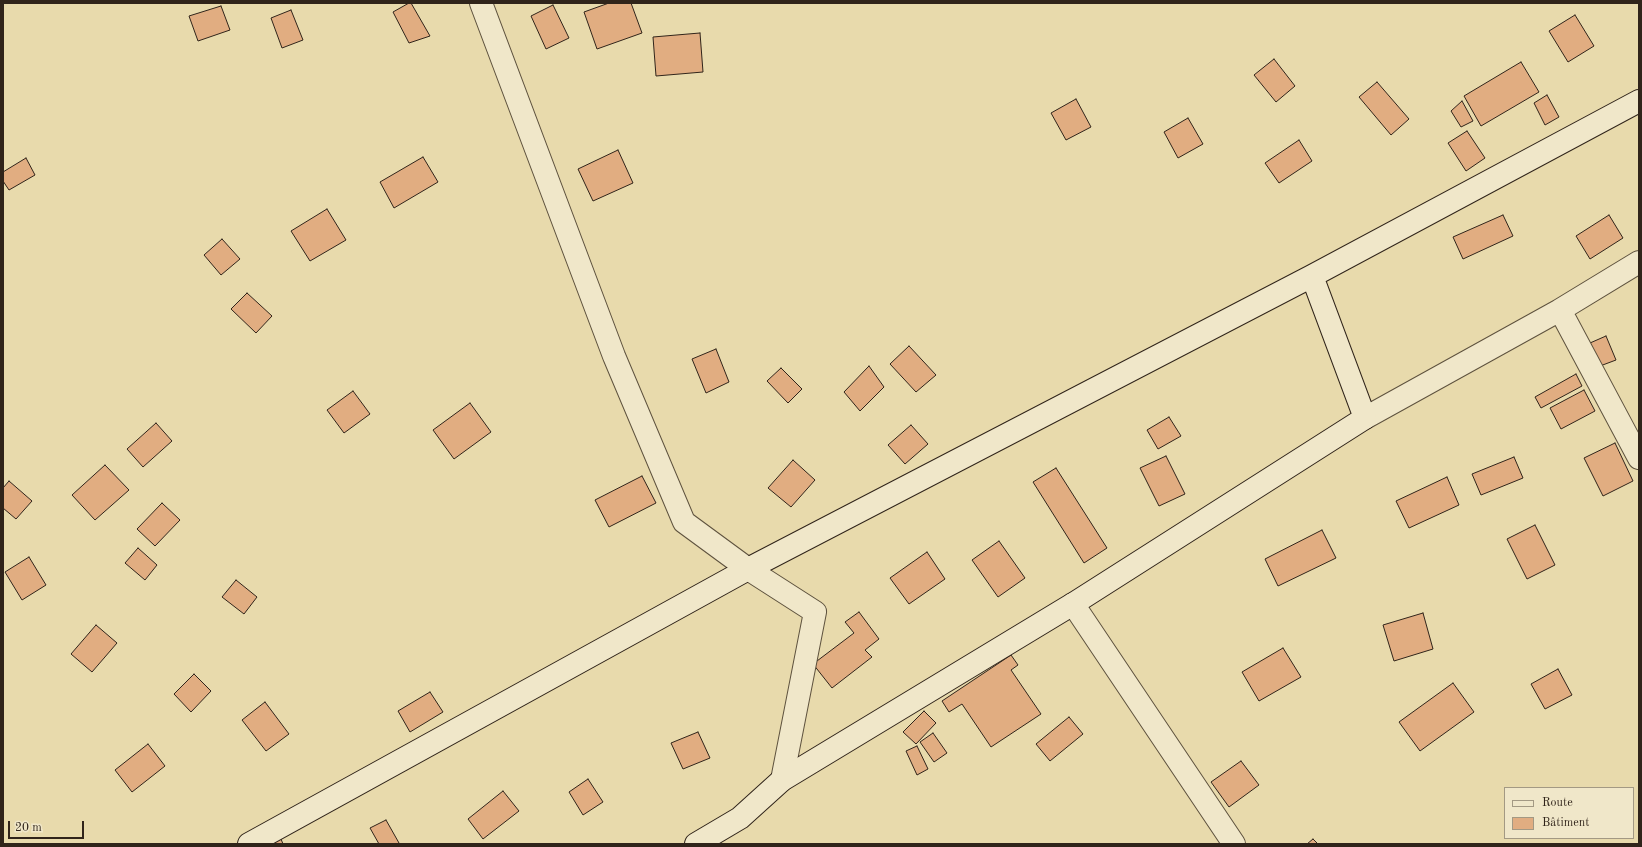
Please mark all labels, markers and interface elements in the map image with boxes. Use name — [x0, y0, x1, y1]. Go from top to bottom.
legend — [1504, 787, 1634, 839]
text: Route — [1542, 797, 1573, 809]
scale bar — [10, 813, 86, 839]
text: Bâtiment — [1542, 817, 1589, 829]
text: 20 m — [15, 822, 42, 834]

